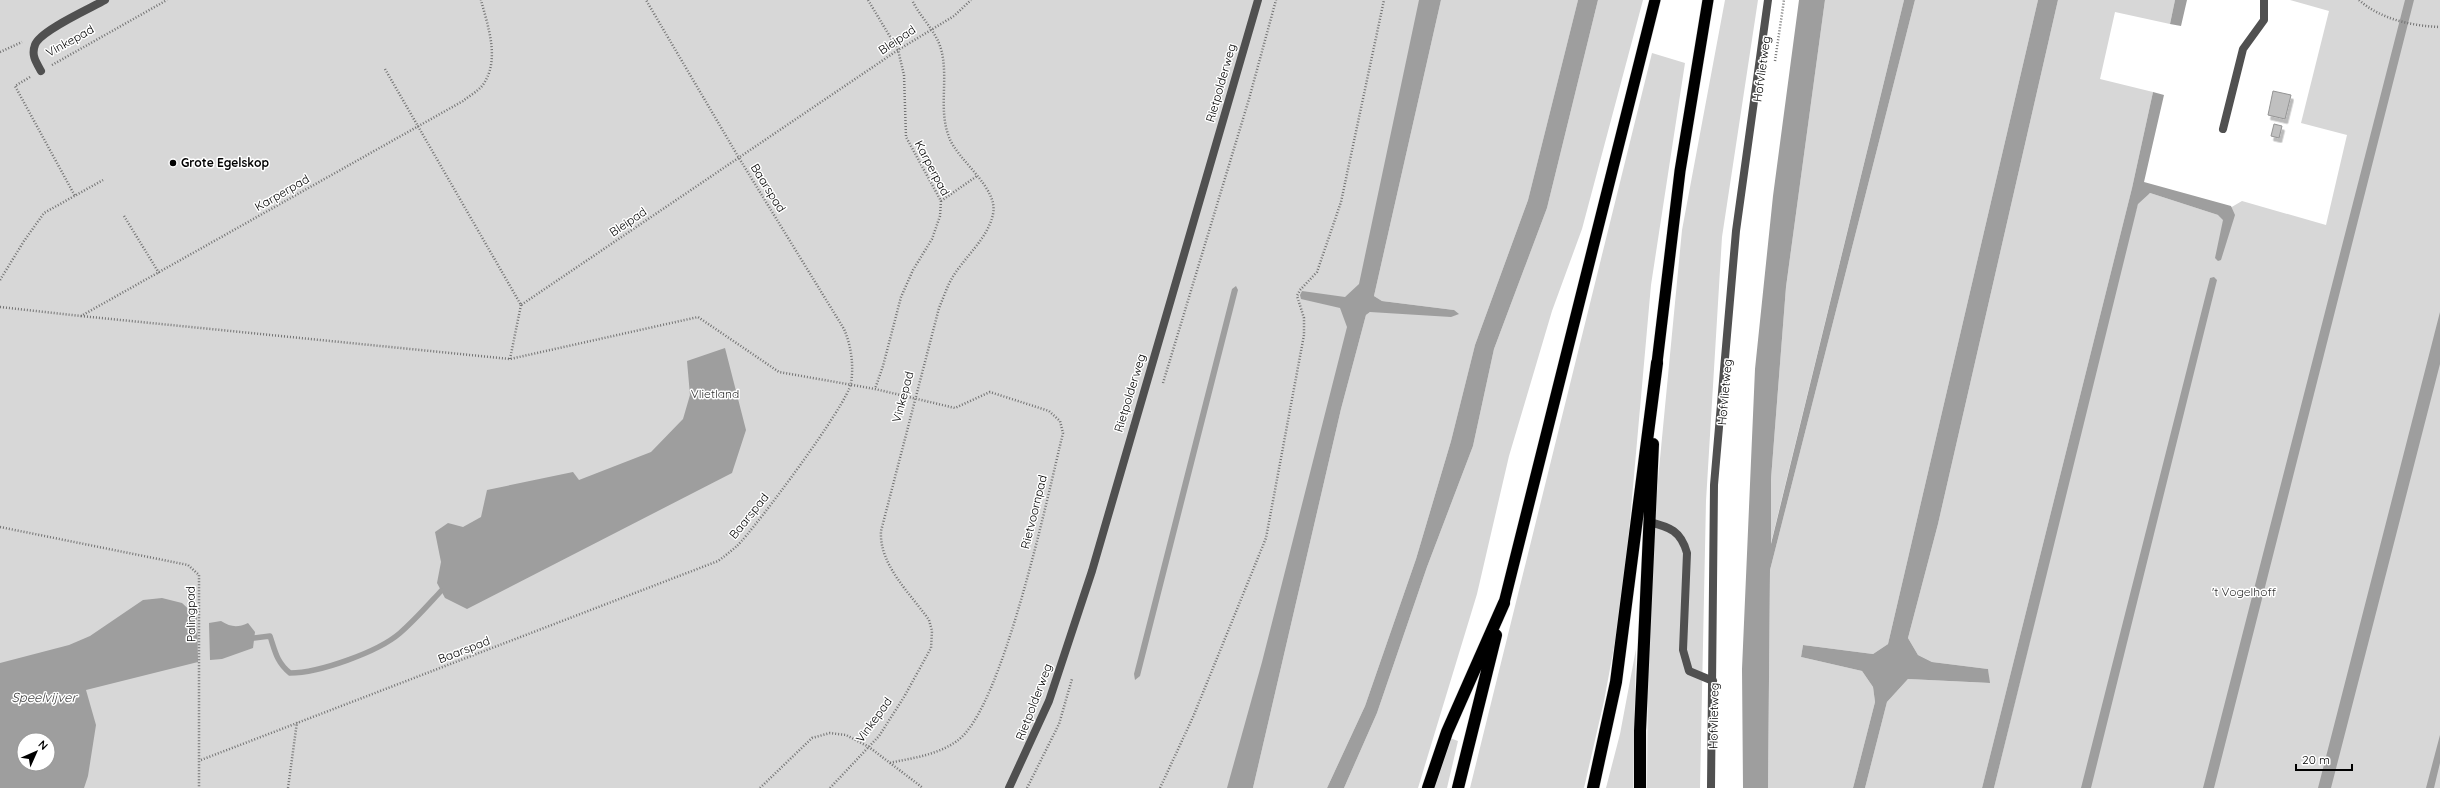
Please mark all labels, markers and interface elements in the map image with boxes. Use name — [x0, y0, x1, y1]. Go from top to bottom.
street label: Vinkepad — [43, 21, 96, 60]
street label: Bleipad — [875, 22, 918, 57]
street label: Hofvlietweg — [1749, 35, 1774, 103]
street label: Rietpolderweg — [1202, 42, 1239, 124]
street label: Karperpad — [912, 138, 953, 198]
place label: Grote Egelskop — [181, 155, 269, 170]
marker: Grote Egelskop — [168, 158, 178, 168]
street label: Baarspad — [748, 161, 789, 215]
street label: Karperpad — [252, 171, 312, 214]
street label: Bleipad — [606, 204, 649, 239]
street label: Rietpolderweg — [1110, 352, 1149, 434]
street label: Hofvlietweg — [1714, 358, 1735, 426]
street label: Vinkepad — [889, 370, 917, 424]
park label: Vlietland — [691, 386, 739, 401]
street label: Rietvoornpad — [1017, 473, 1050, 550]
street label: Baarspad — [726, 490, 772, 542]
park label: 't Vogelhoff — [2212, 584, 2276, 599]
street label: Palingpad — [183, 586, 198, 642]
street label: Baarspad — [436, 633, 492, 666]
street label: Rietpolderweg — [1012, 661, 1055, 742]
street label: Hofvlietweg — [1705, 683, 1722, 749]
water label: Speelvijver — [12, 689, 78, 705]
street label: Vinkepad — [852, 694, 895, 745]
north arrow — [16, 732, 56, 772]
text: N — [35, 737, 51, 753]
scale bar — [2296, 746, 2352, 772]
text: 20 m — [2302, 752, 2330, 767]

